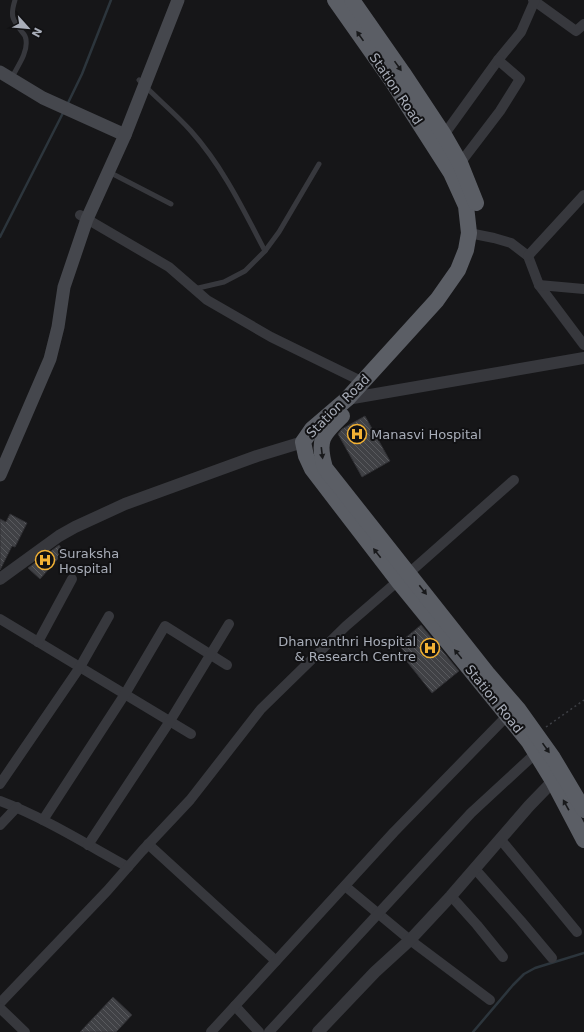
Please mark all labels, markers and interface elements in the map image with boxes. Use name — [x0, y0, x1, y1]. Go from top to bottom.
north arrow — [8, 8, 48, 48]
text: N — [29, 25, 44, 39]
one-way arrow — [356, 31, 364, 41]
street label: Station Road — [367, 50, 425, 128]
one-way arrow — [394, 61, 402, 72]
street label: Station Road — [303, 371, 373, 441]
hospital icon: Manasvi Hospital — [346, 423, 368, 445]
place label: Manasvi Hospital — [371, 427, 482, 442]
one-way arrow — [319, 447, 325, 459]
place label: Suraksha Hospital — [59, 546, 119, 576]
one-way arrow — [373, 548, 381, 558]
hospital icon: Suraksha Hospital — [34, 549, 56, 571]
one-way arrow — [418, 585, 427, 596]
place label: Dhanvanthri Hospital & Research Centre — [278, 634, 416, 664]
hospital icon: Dhanvanthri Hospital & Research Centre — [419, 637, 441, 659]
one-way arrow — [454, 649, 462, 660]
street label: Station Road — [462, 662, 526, 736]
one-way arrow — [542, 743, 550, 753]
one-way arrow — [563, 799, 570, 811]

